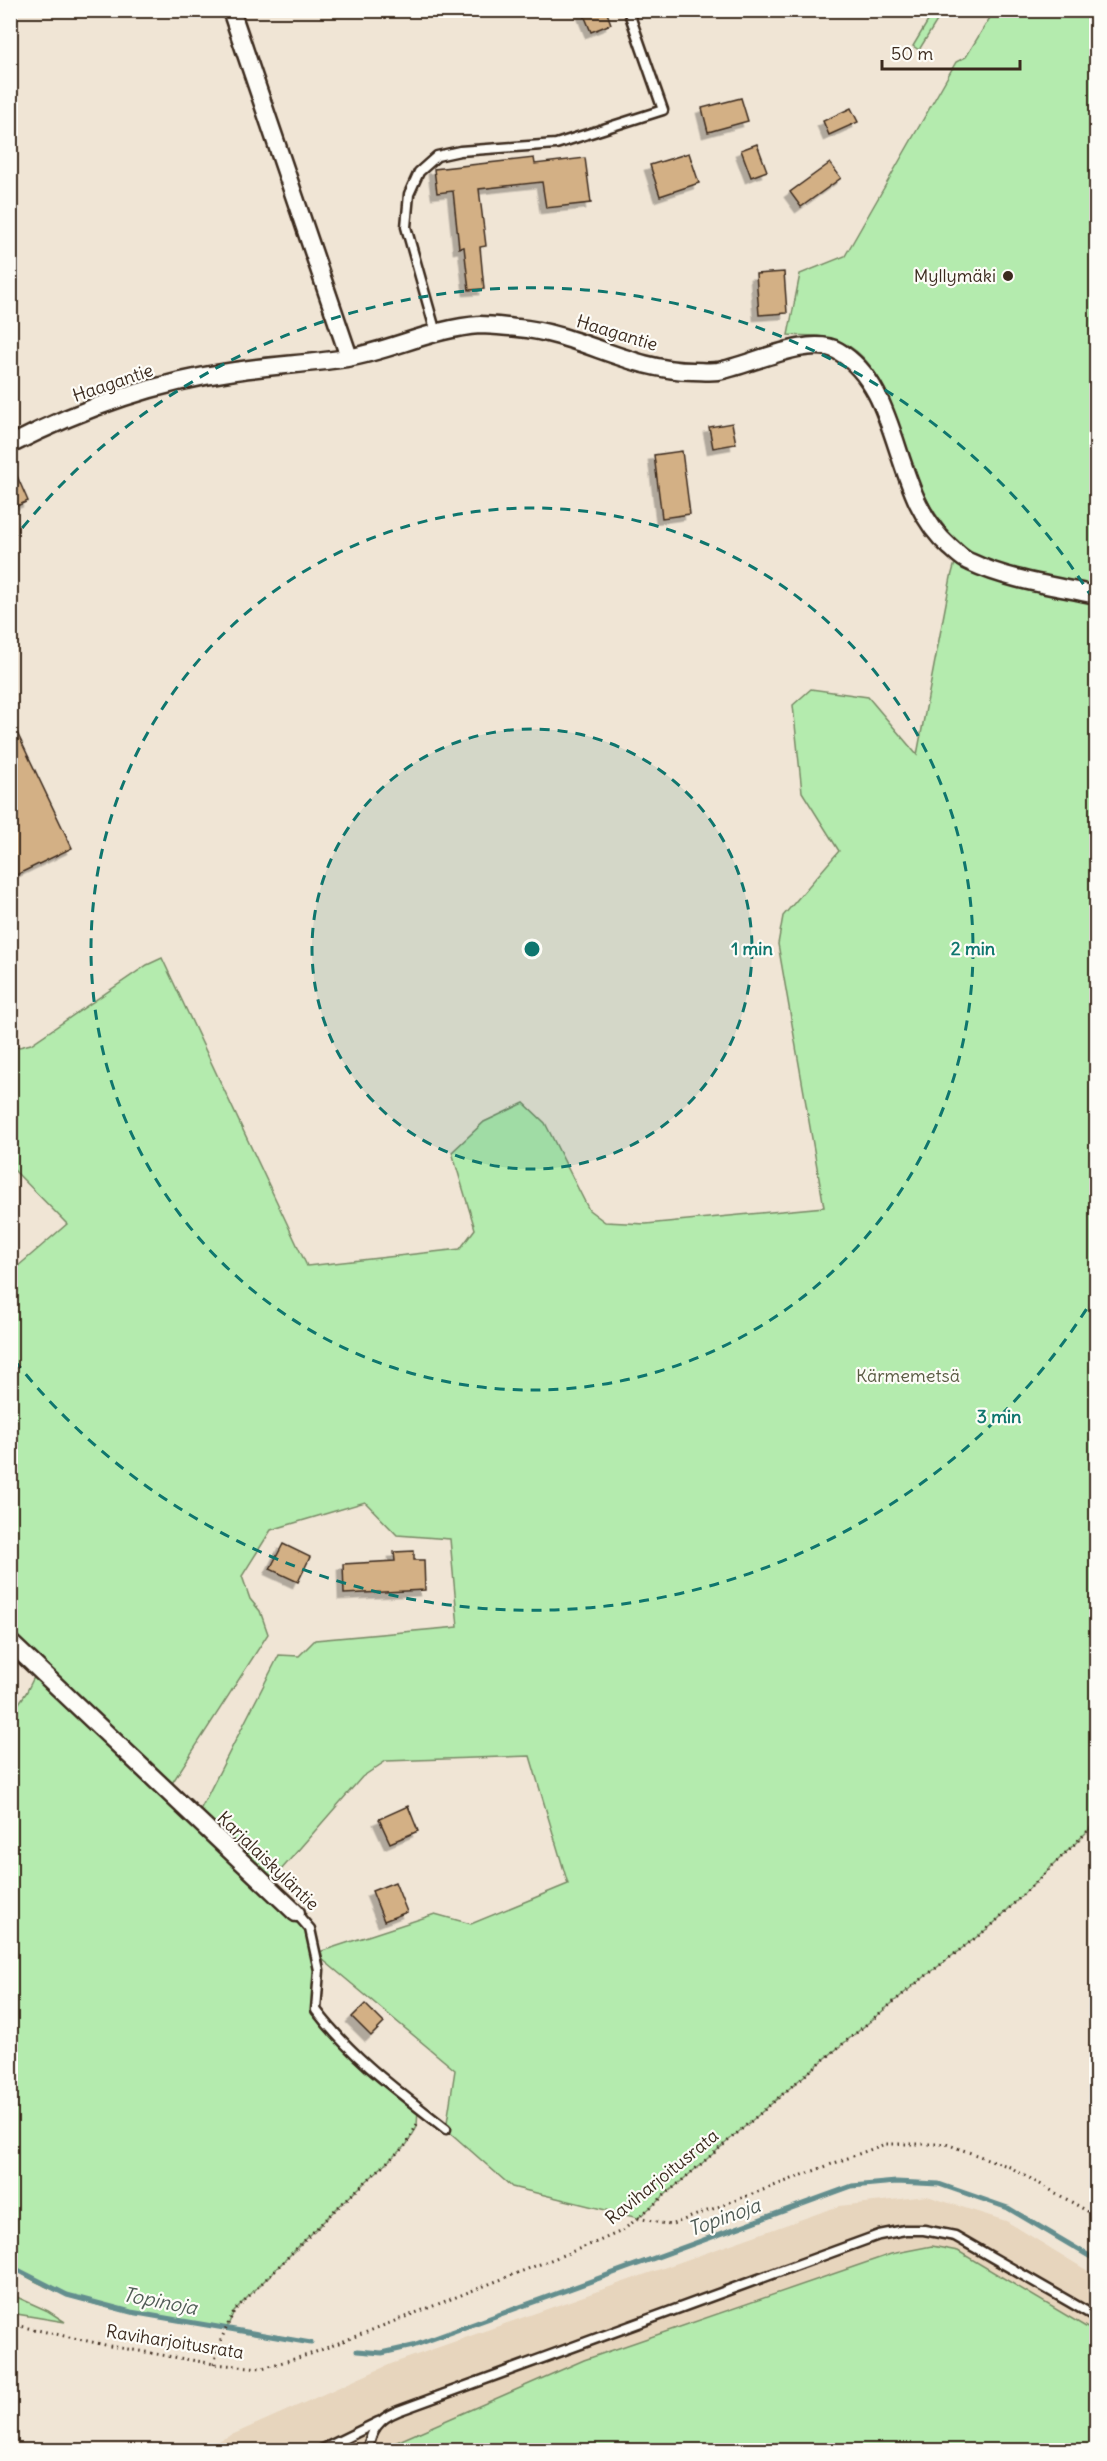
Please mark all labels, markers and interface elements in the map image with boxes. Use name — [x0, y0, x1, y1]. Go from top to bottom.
scale bar — [882, 33, 1020, 71]
text: 50 m — [891, 42, 933, 65]
place label: Myllymäki — [914, 264, 996, 287]
marker: Myllymäki — [1001, 269, 1015, 283]
street label: Haagantie — [574, 309, 661, 356]
street label: Haagantie — [70, 358, 156, 407]
text: 1 min — [731, 937, 773, 960]
text: 2 min — [951, 937, 996, 960]
centre of rings — [522, 939, 542, 959]
park label: Kärmemetsä — [856, 1364, 960, 1387]
text: 3 min — [977, 1405, 1022, 1428]
street label: Karjalaiskyläntie — [212, 1806, 324, 1915]
street label: Raviharjoitusrata — [600, 2124, 723, 2229]
water label: Topinoja — [684, 2191, 765, 2241]
water label: Topinoja — [121, 2281, 201, 2320]
street label: Raviharjoitusrata — [105, 2319, 246, 2364]

